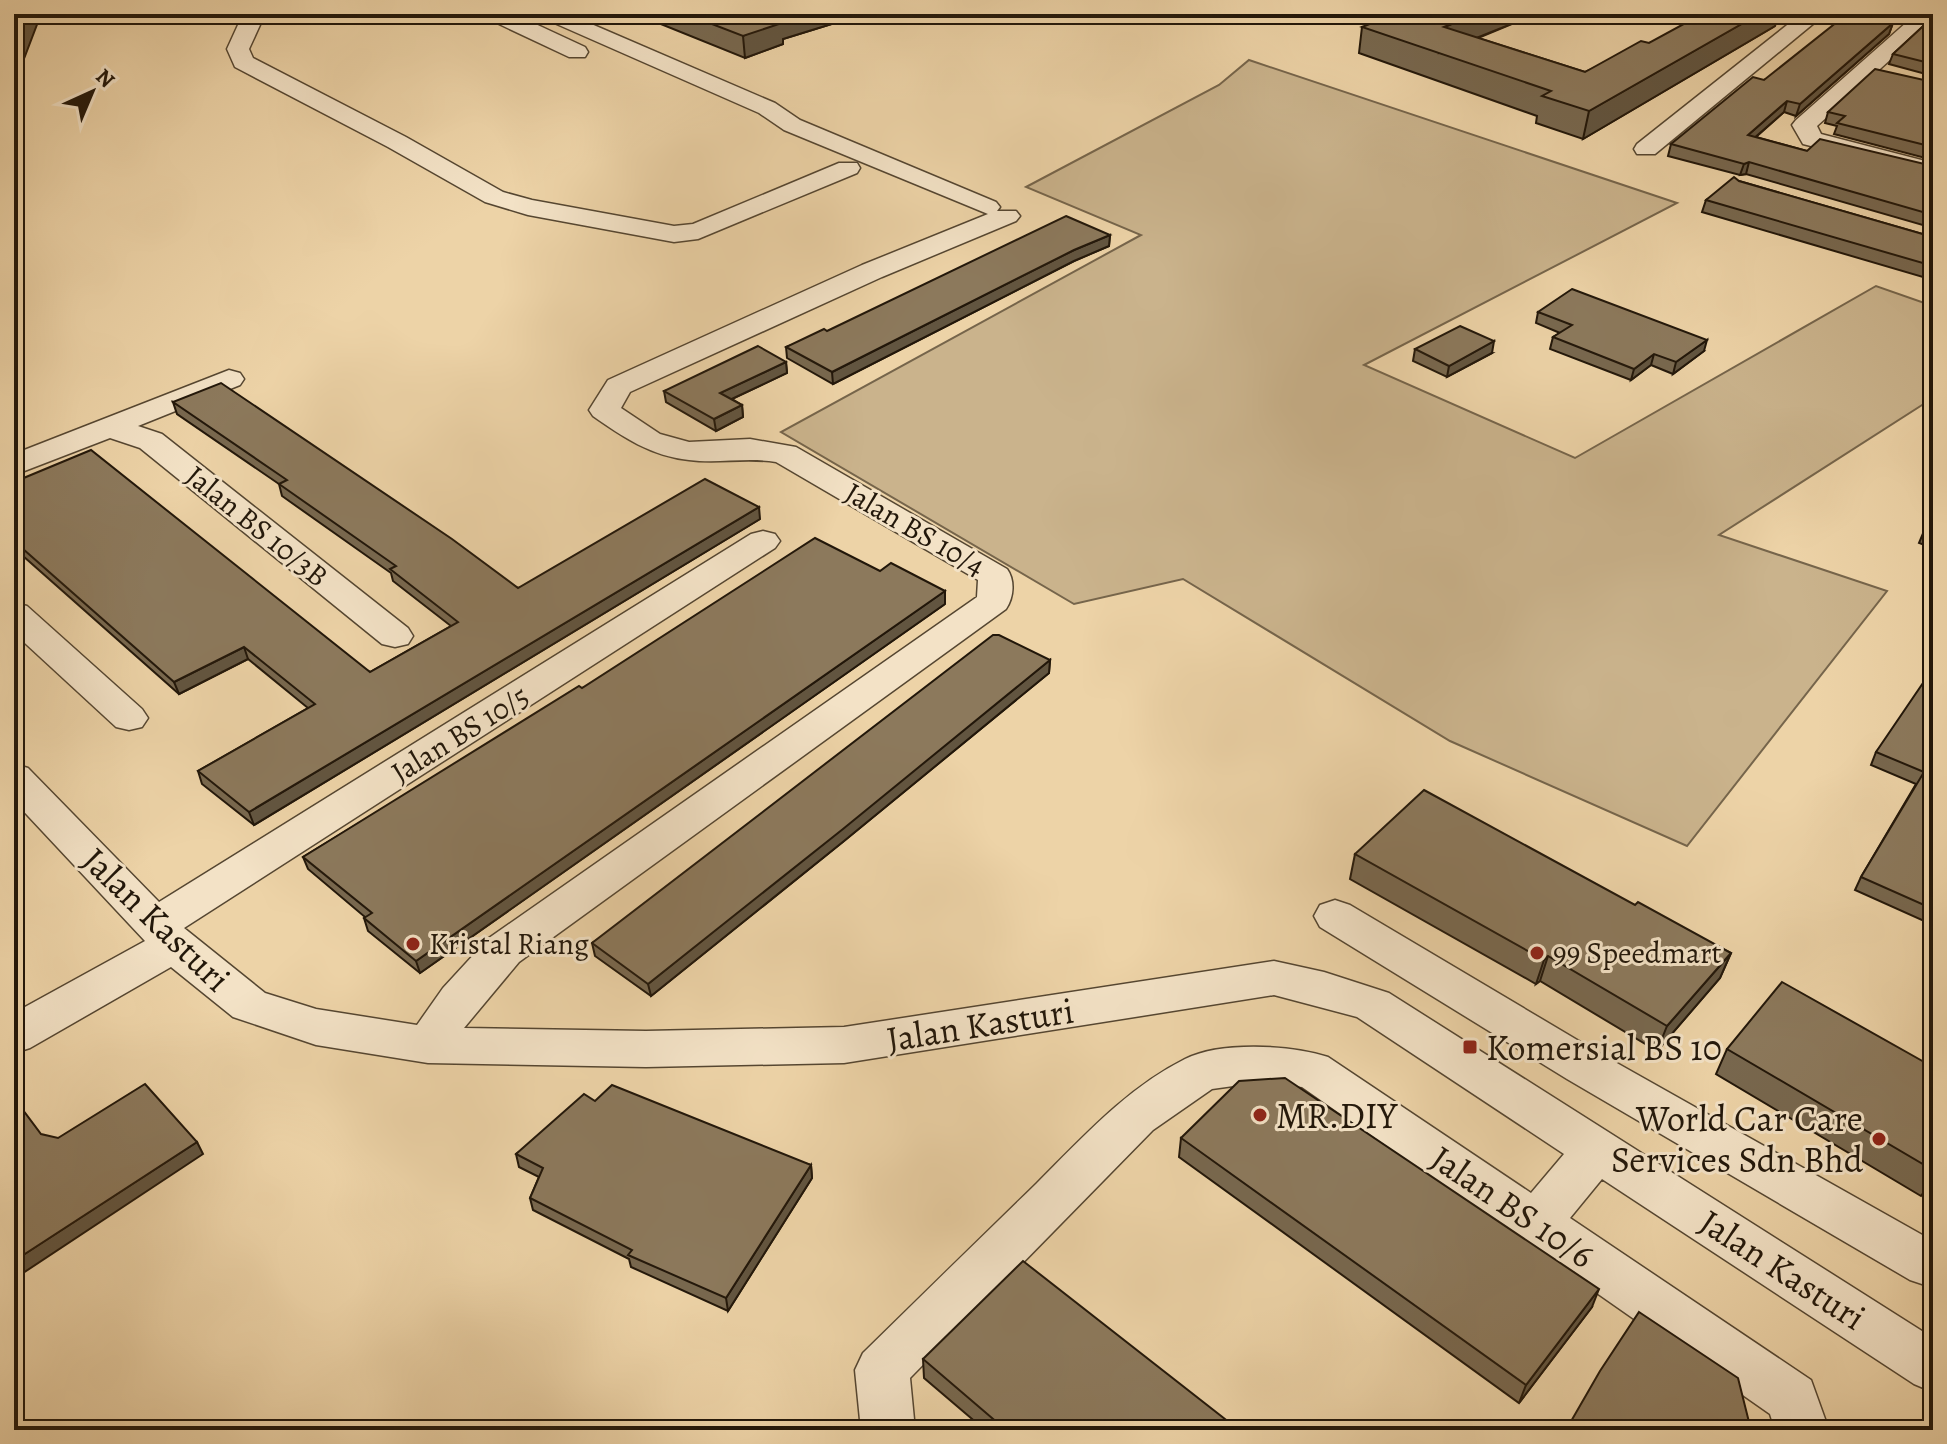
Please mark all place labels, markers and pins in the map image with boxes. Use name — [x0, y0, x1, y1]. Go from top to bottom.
place label: Kristal Riang — [429, 924, 589, 964]
place label: 99 Speedmart — [1553, 933, 1721, 973]
marker: Kristal Riang — [404, 935, 422, 953]
marker: 99 Speedmart — [1528, 944, 1546, 962]
place label: Komersial BS 10 — [1486, 1023, 1722, 1072]
marker: Komersial BS 10 — [1461, 1038, 1479, 1056]
place label: MR.DIY — [1276, 1091, 1399, 1140]
place label: World Car Care Services Sdn Bhd — [1611, 1094, 1864, 1184]
marker: MR.DIY — [1251, 1106, 1269, 1124]
marker: World Car Care Services Sdn Bhd — [1870, 1130, 1888, 1148]

